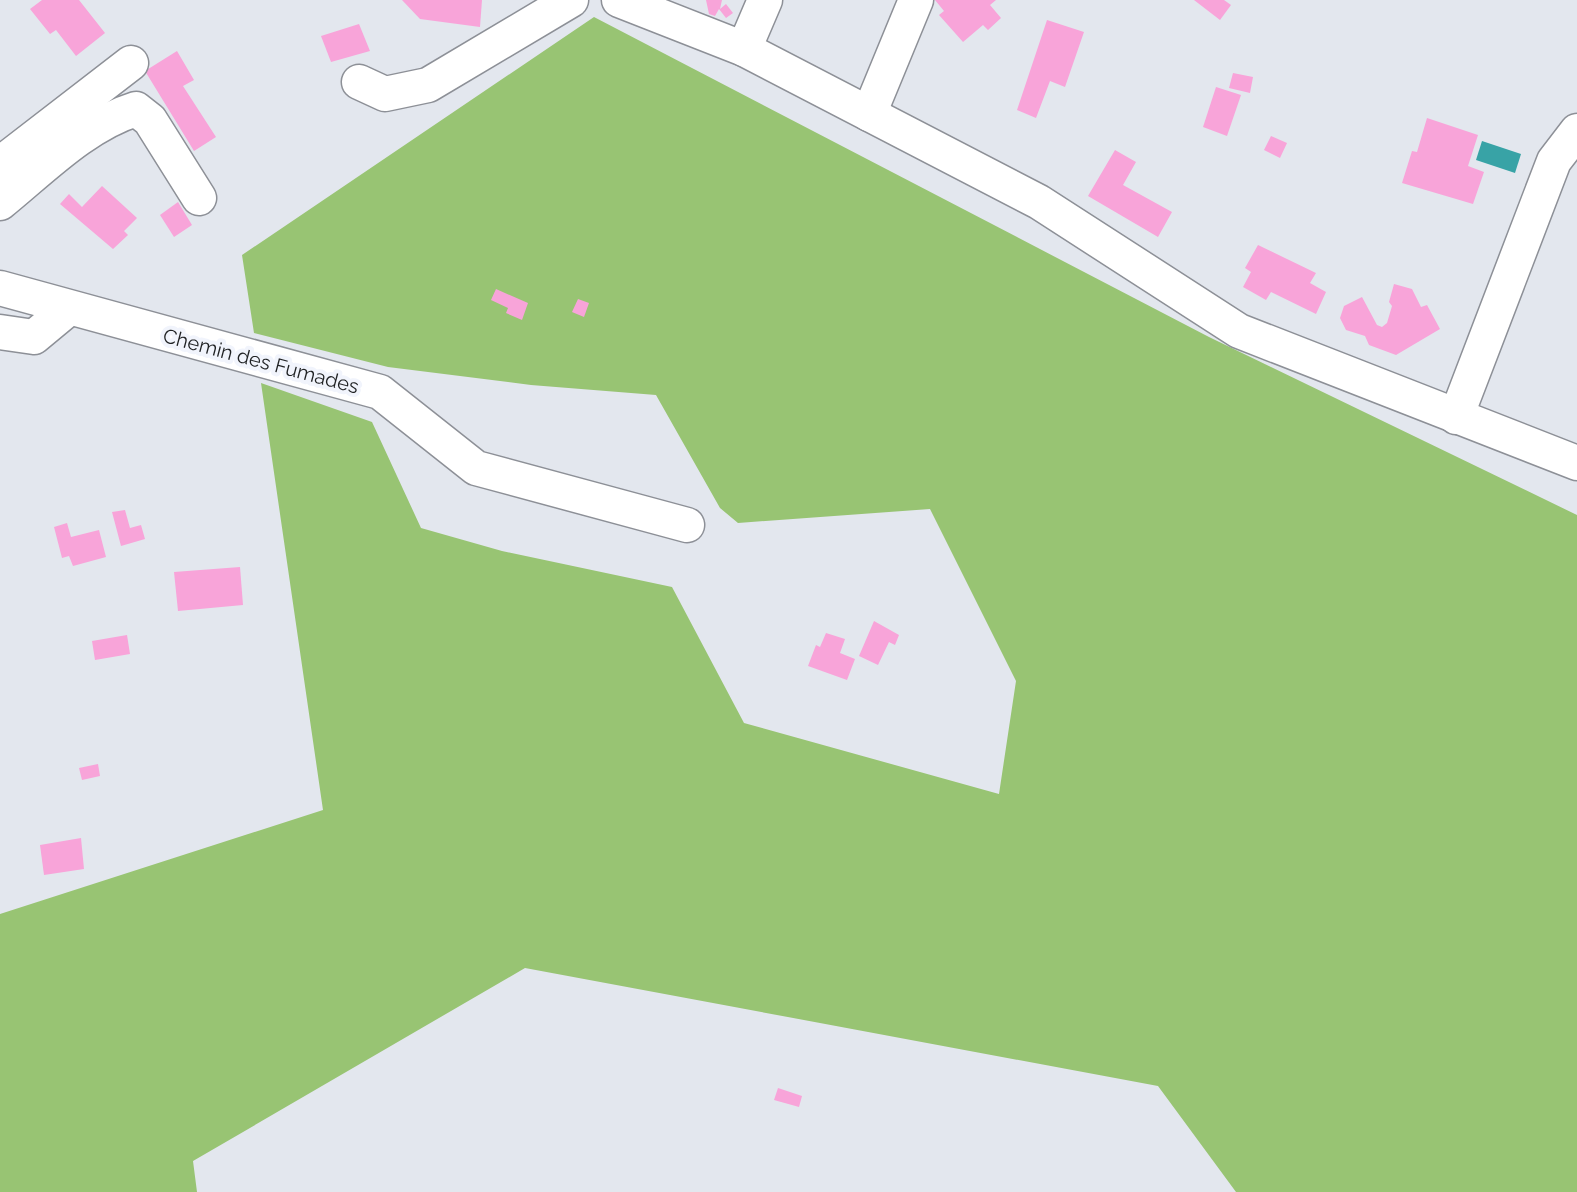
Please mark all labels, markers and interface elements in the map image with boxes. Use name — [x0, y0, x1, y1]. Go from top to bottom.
street label: Chemin des Fumades — [160, 323, 362, 399]

